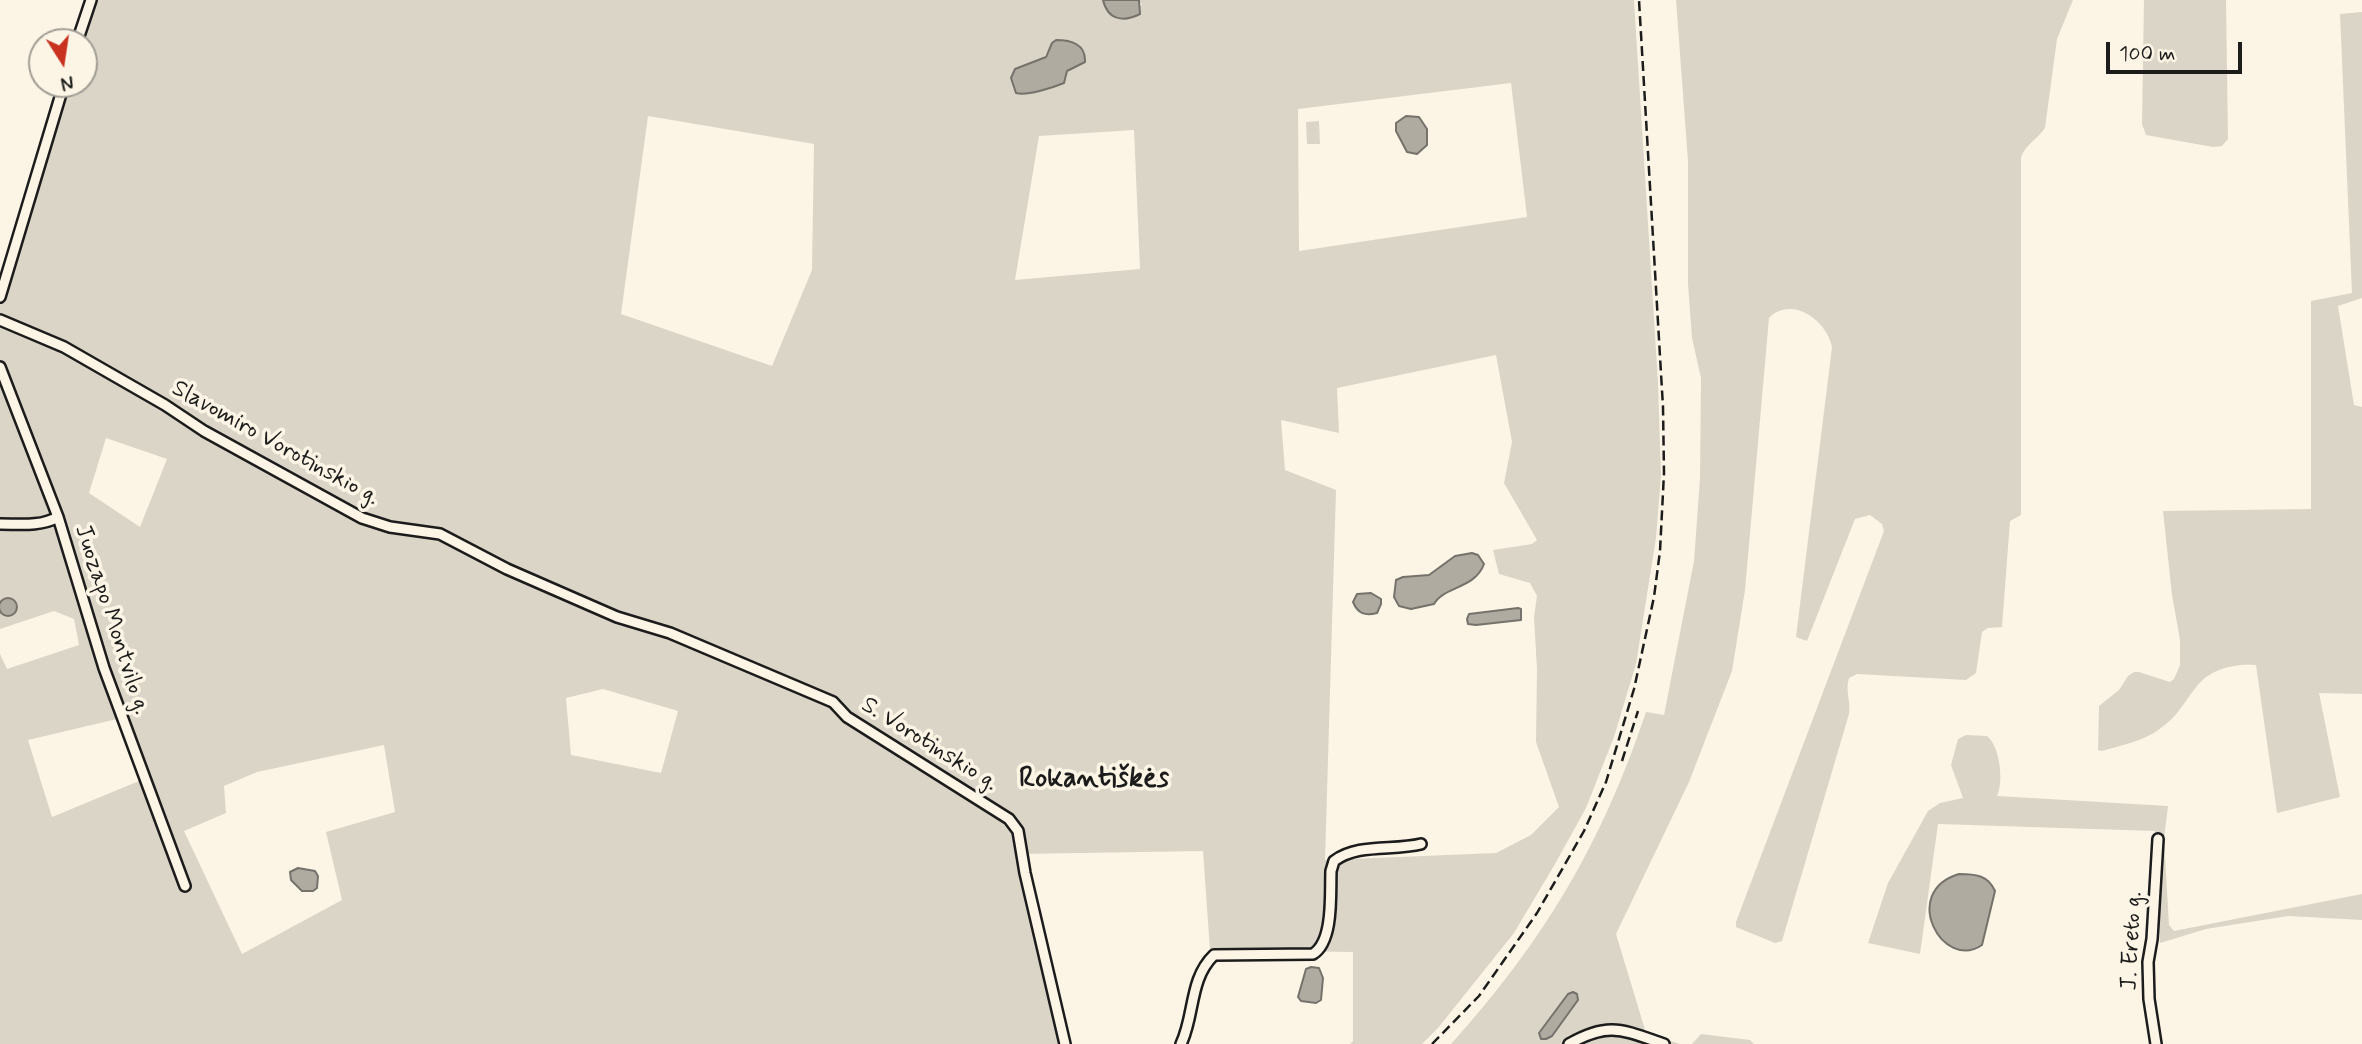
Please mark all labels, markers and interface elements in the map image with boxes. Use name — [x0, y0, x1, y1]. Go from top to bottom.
north arrow — [28, 28, 98, 98]
scale bar — [2110, 28, 2246, 72]
text: 100 m — [2119, 40, 2175, 68]
text: N — [58, 69, 76, 96]
street label: Slavomiro Vorotinskio g. — [166, 375, 384, 513]
street label: Juozapo Montvilo g. — [67, 522, 155, 718]
street label: S. Vorotinskio g. — [855, 691, 1003, 799]
district label: Rokantiškės — [1019, 763, 1169, 797]
street label: J. Ereto g. — [2116, 891, 2150, 991]

